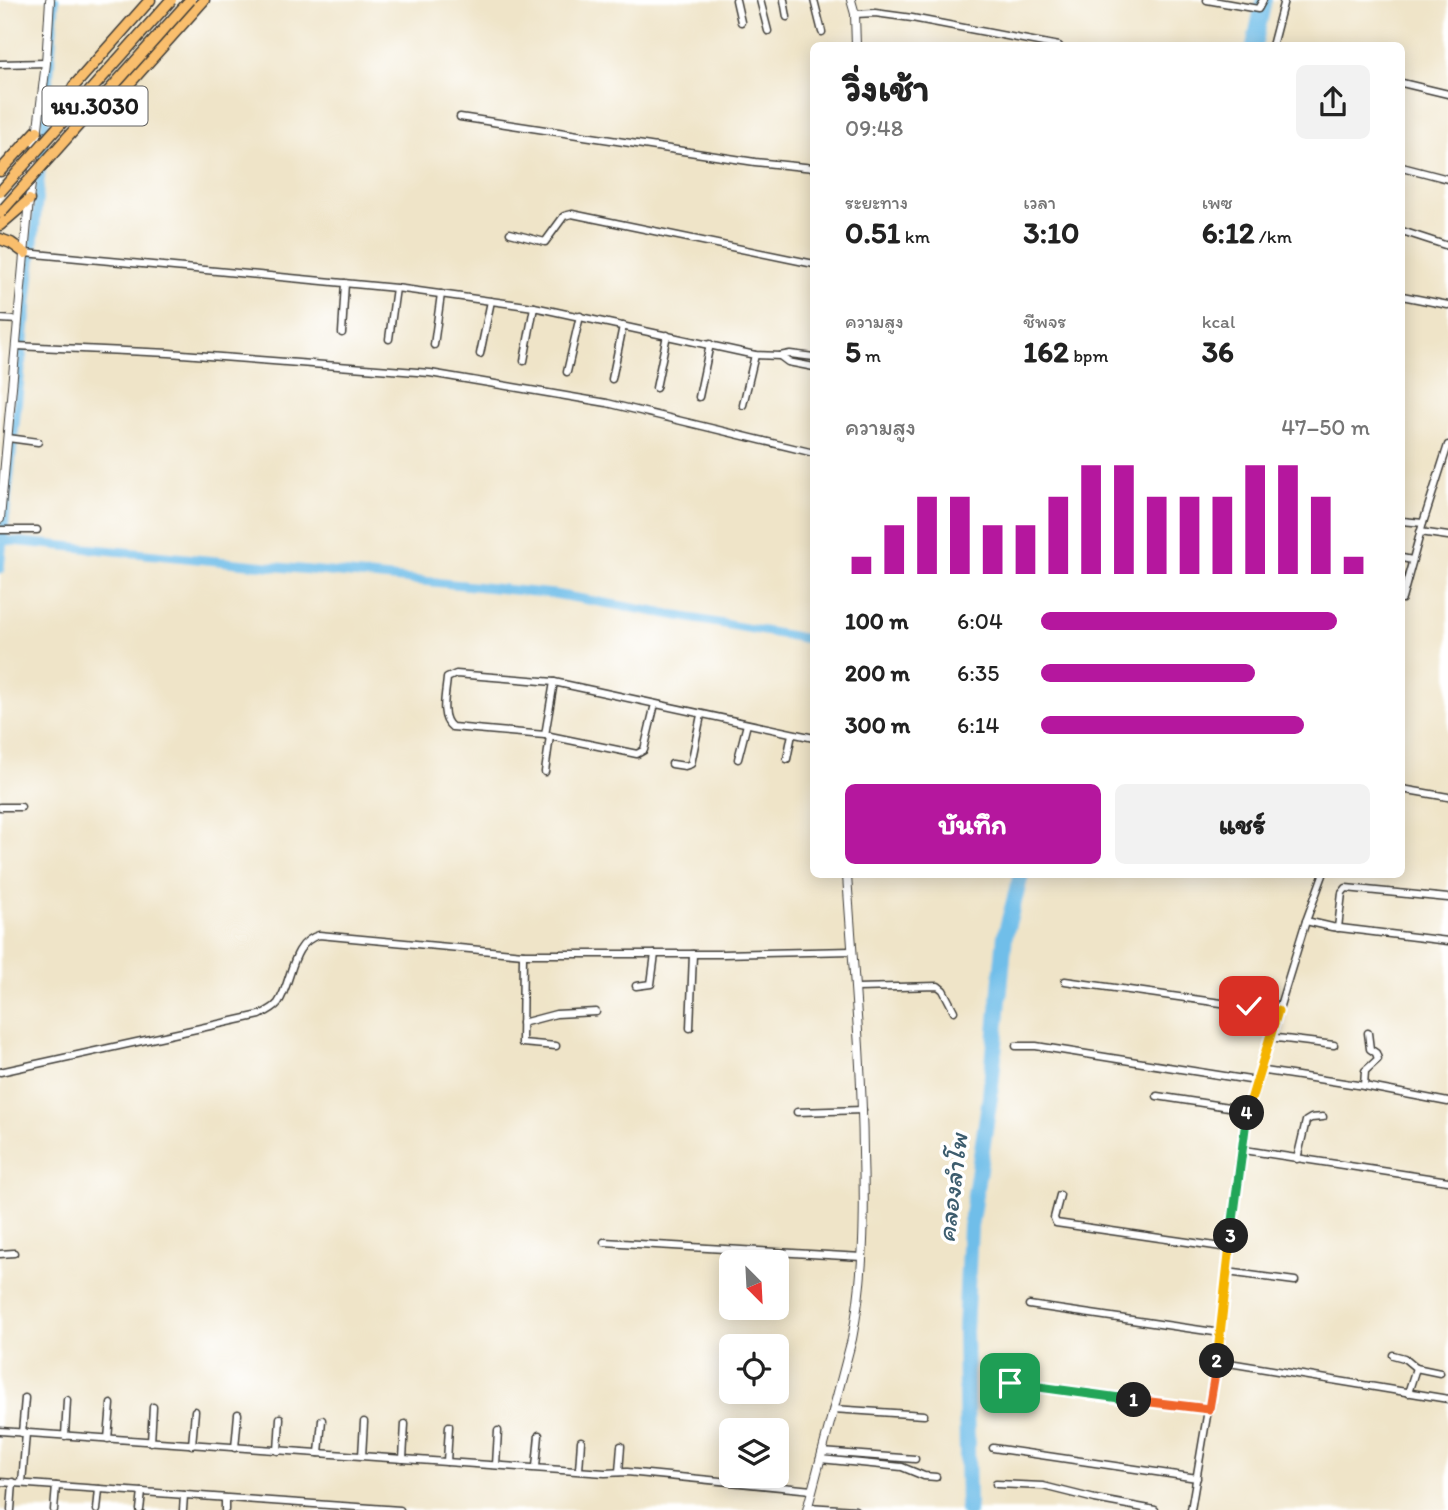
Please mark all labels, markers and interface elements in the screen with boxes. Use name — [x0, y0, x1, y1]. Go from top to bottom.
text: วิ่งเช้า — [845, 65, 929, 111]
button: share — [1296, 65, 1370, 139]
road number: นบ.3030 — [42, 86, 148, 125]
text: 09:48 — [845, 114, 903, 142]
text: ระยะทาง — [845, 191, 908, 214]
text: เวลา — [1023, 191, 1056, 214]
text: เพซ — [1202, 191, 1232, 214]
text: 0.51 — [845, 214, 901, 251]
text: 3:10 — [1023, 214, 1079, 251]
text: 6:12 — [1202, 214, 1255, 251]
text: km — [901, 225, 930, 248]
text: /km — [1255, 225, 1292, 248]
text: ความสูง — [845, 310, 903, 333]
text: ชีพจร — [1023, 310, 1066, 333]
text: kcal — [1202, 310, 1235, 333]
text: 5 — [845, 333, 861, 370]
text: 162 — [1023, 333, 1069, 370]
text: 36 — [1202, 333, 1234, 370]
text: m — [861, 344, 881, 367]
text: bpm — [1069, 344, 1108, 367]
text: ความสูง — [845, 413, 916, 441]
text: 47–50 m — [1281, 413, 1370, 441]
text: 100 m — [845, 607, 909, 635]
text: 6:04 — [957, 607, 1003, 635]
text: 200 m — [845, 659, 910, 687]
text: 6:35 — [957, 659, 999, 687]
text: 300 m — [845, 711, 910, 739]
text: 6:14 — [957, 711, 999, 739]
button: บันทึก — [845, 784, 1101, 864]
button: แชร์ — [1115, 784, 1370, 864]
pin — [1219, 976, 1279, 1036]
icon: check — [1230, 987, 1268, 1025]
pin: 4 — [1230, 1096, 1264, 1130]
text: 4 — [1241, 1101, 1252, 1124]
water label: คลองลำโพ — [929, 1130, 975, 1244]
pin: 3 — [1214, 1218, 1248, 1254]
text: 3 — [1225, 1224, 1236, 1247]
north arrow — [719, 1250, 789, 1320]
map controls — [719, 1250, 789, 1488]
button: locate — [719, 1334, 789, 1404]
pin: 2 — [1200, 1344, 1234, 1378]
text: 2 — [1212, 1349, 1222, 1372]
pin — [980, 1353, 1040, 1413]
icon: arrive — [991, 1364, 1029, 1402]
pin: 1 — [1116, 1382, 1152, 1418]
text: 1 — [1129, 1388, 1138, 1411]
button: layers — [719, 1418, 789, 1488]

